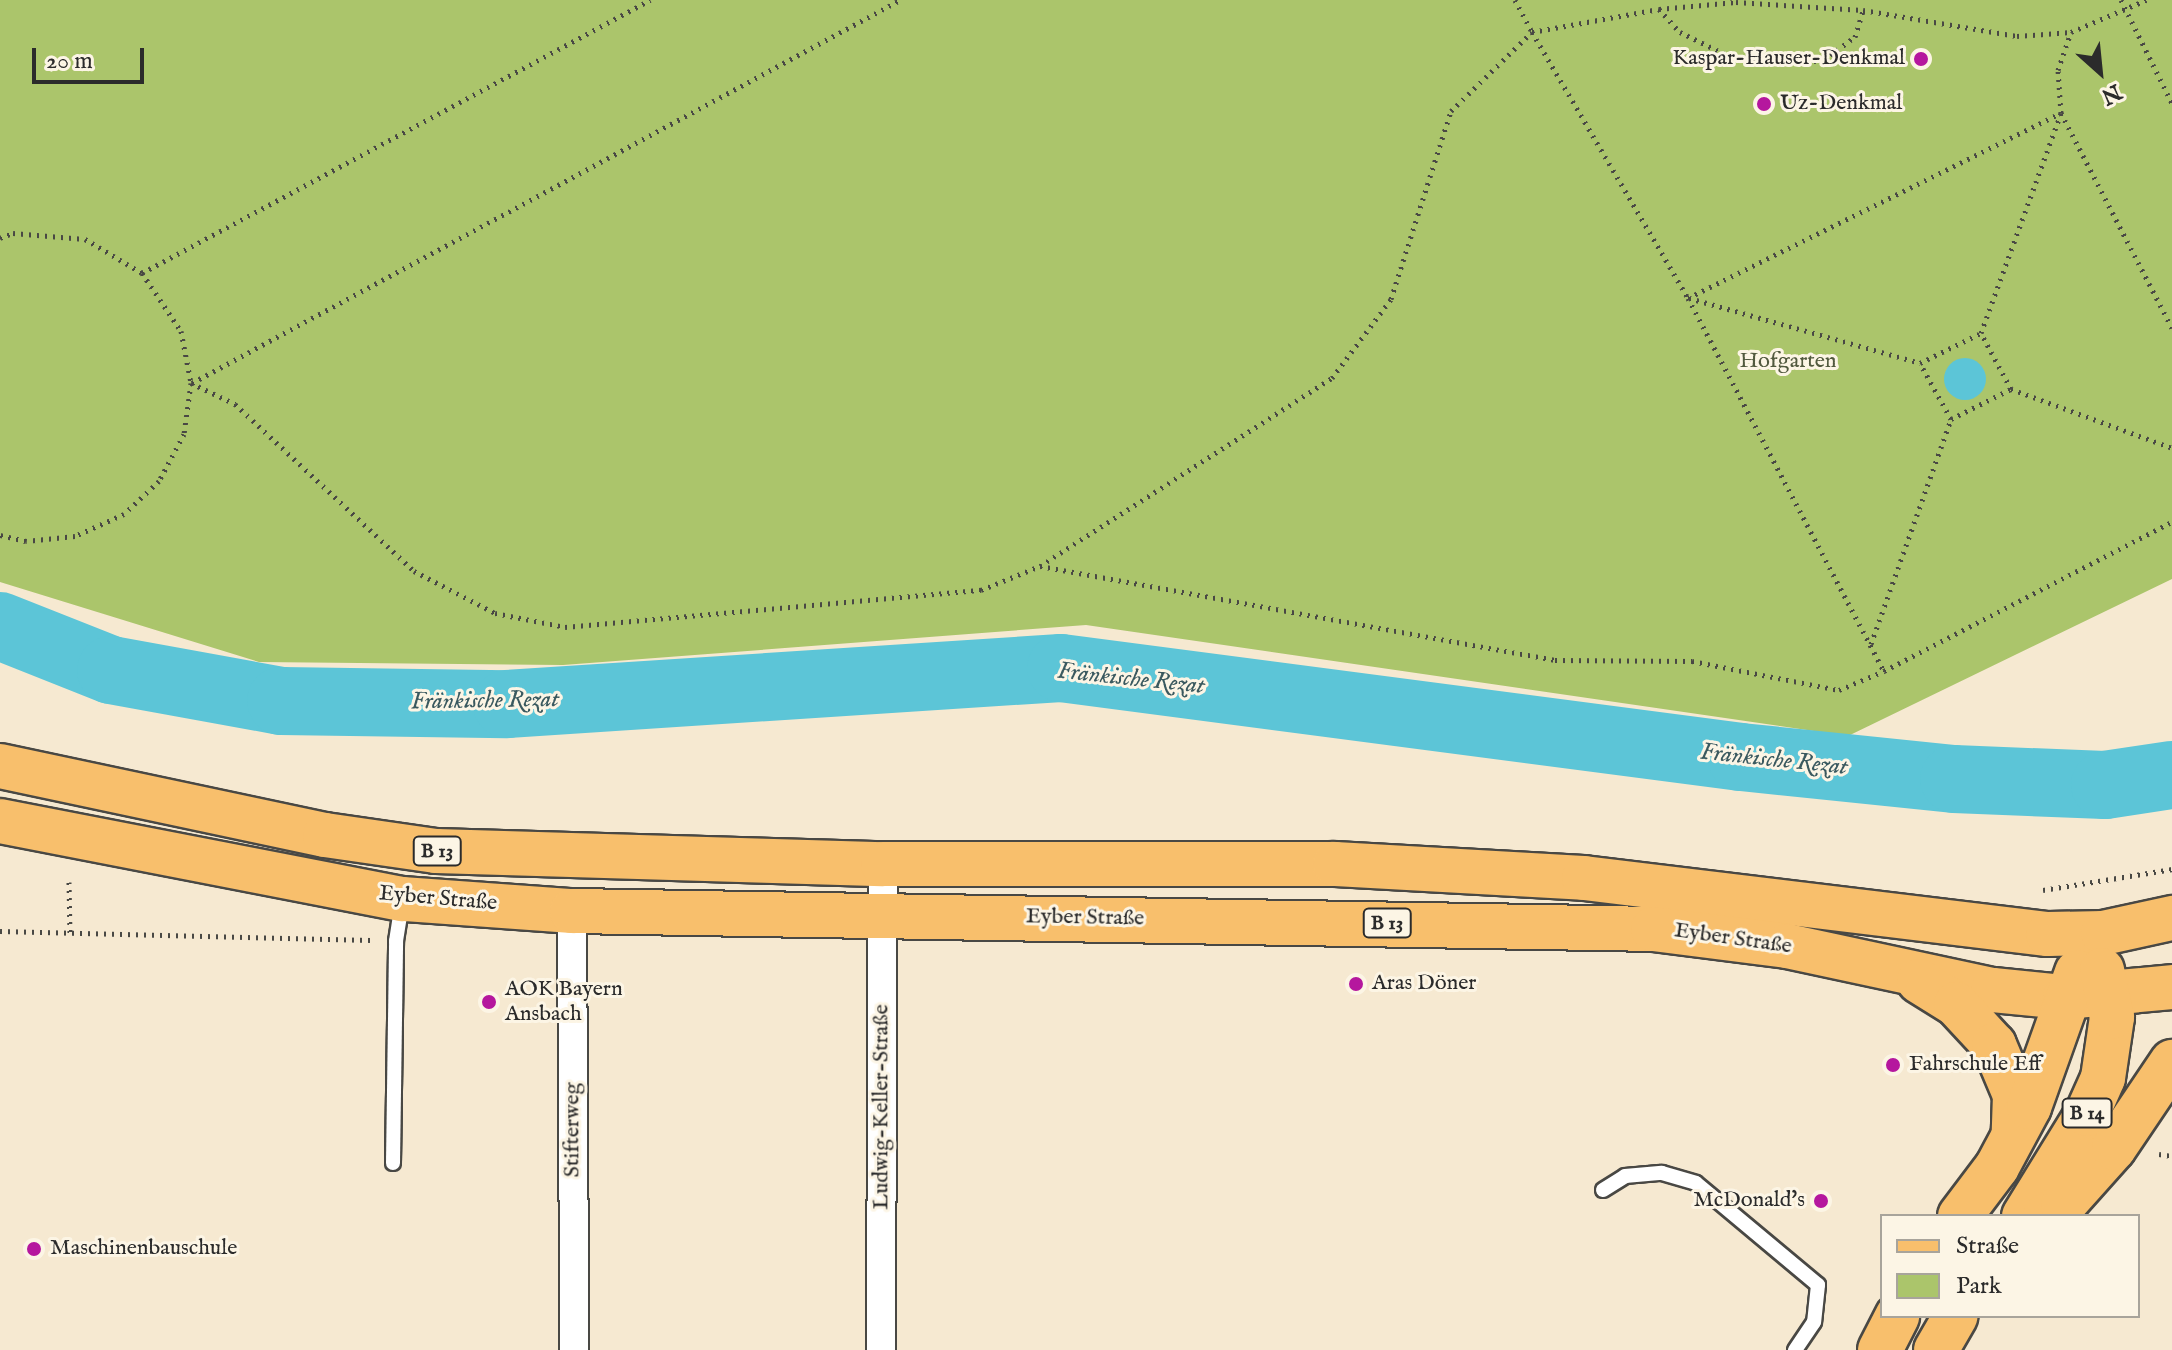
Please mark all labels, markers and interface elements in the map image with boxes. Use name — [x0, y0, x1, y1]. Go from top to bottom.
scale bar — [36, 32, 148, 82]
north arrow — [2060, 32, 2140, 112]
text: 20 m — [46, 46, 93, 77]
place label: Kaspar-Hauser-Denkmal — [1672, 46, 1905, 72]
marker: Kaspar-Hauser-Denkmal — [1912, 50, 1930, 68]
text: N — [2096, 77, 2126, 110]
place label: Uz-Denkmal — [1780, 91, 1902, 117]
marker: Uz-Denkmal — [1755, 95, 1773, 113]
park label: Hofgarten — [1739, 349, 1837, 375]
water label: Fränkische Rezat — [1056, 657, 1206, 701]
water label: Fränkische Rezat — [411, 685, 559, 717]
water label: Fränkische Rezat — [1699, 738, 1849, 782]
road number: B 13 — [411, 835, 463, 867]
street label: Eyber Straße — [378, 881, 498, 917]
street label: Eyber Straße — [1026, 904, 1144, 932]
road number: B 13 — [1361, 907, 1413, 939]
street label: Eyber Straße — [1673, 918, 1793, 960]
place label: Aras Döner — [1372, 971, 1476, 997]
marker: Aras Döner — [1347, 975, 1365, 993]
place label: AOK Bayern Ansbach — [505, 976, 623, 1028]
marker: AOK Bayern Ansbach — [480, 993, 498, 1011]
street label: Ludwig-Keller-Straße — [869, 1004, 895, 1210]
place label: Fahrschule Eff — [1909, 1052, 2041, 1078]
marker: Fahrschule Eff — [1884, 1056, 1902, 1074]
street label: Stifterweg — [560, 1083, 586, 1177]
road number: B 14 — [2061, 1097, 2113, 1129]
place label: McDonald's — [1693, 1188, 1805, 1214]
marker: McDonald's — [1812, 1192, 1830, 1210]
legend — [1880, 1214, 2140, 1318]
text: Straße — [1956, 1231, 2019, 1262]
place label: Maschinenbauschule — [50, 1236, 237, 1262]
marker: Maschinenbauschule — [25, 1240, 43, 1258]
text: Park — [1956, 1271, 2002, 1302]

